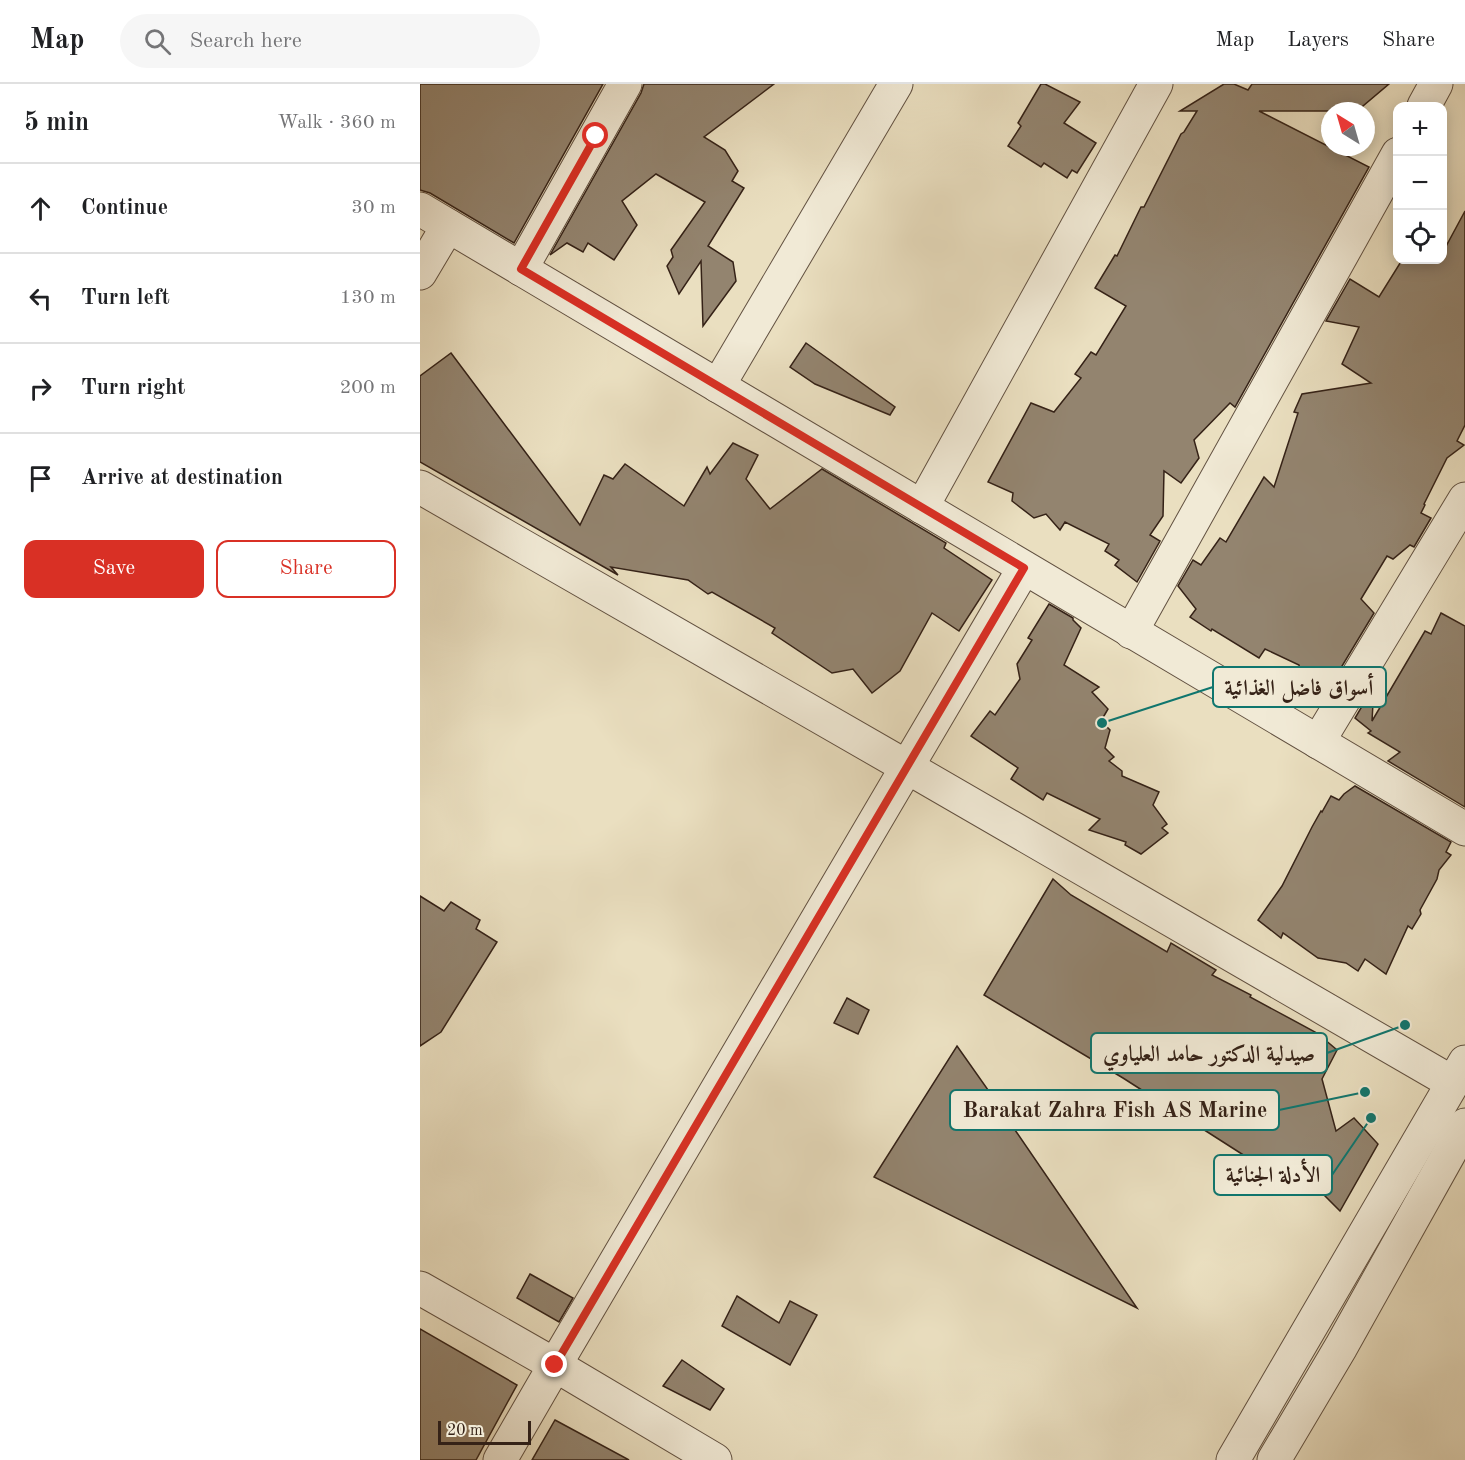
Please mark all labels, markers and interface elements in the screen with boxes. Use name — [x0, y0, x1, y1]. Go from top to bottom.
search box — [120, 14, 540, 68]
icon: search — [141, 25, 174, 58]
text: Map — [30, 27, 84, 55]
text: Search here — [189, 30, 302, 52]
text: Map — [1215, 30, 1254, 51]
text: Layers — [1287, 30, 1349, 51]
text: Share — [1382, 30, 1435, 51]
north arrow — [1321, 102, 1375, 156]
map controls — [1393, 102, 1447, 264]
button: + — [1393, 102, 1447, 156]
text: 5 min — [24, 110, 89, 136]
text: Walk · 360 m — [277, 113, 396, 133]
route start — [582, 122, 608, 148]
button: − — [1393, 156, 1447, 210]
icon: ahead — [24, 192, 57, 225]
text: Continue — [81, 197, 168, 219]
text: 30 m — [351, 198, 396, 218]
button: locate — [1393, 210, 1447, 264]
icon: left — [24, 282, 57, 315]
text: Turn left — [81, 287, 170, 309]
text: 130 m — [340, 288, 396, 308]
icon: right — [24, 372, 57, 405]
text: Turn right — [81, 377, 185, 399]
text: 200 m — [340, 378, 396, 398]
icon: arrive — [24, 462, 57, 495]
text: Arrive at destination — [81, 467, 283, 489]
button: Save — [24, 540, 204, 598]
button: Share — [216, 540, 396, 598]
callout: أسواق فاضل الغذائية — [1213, 667, 1386, 707]
text: أسواق فاضل الغذائية — [1225, 672, 1374, 703]
callout: صيدلية الدكتور حامد العلياوي — [1091, 1033, 1327, 1073]
text: صيدلية الدكتور حامد العلياوي — [1103, 1043, 1315, 1072]
callout: Barakat Zahra Fish AS Marine — [950, 1090, 1279, 1130]
text: Barakat Zahra Fish AS Marine — [963, 1100, 1267, 1122]
callout: الأدلة الجنائية — [1214, 1155, 1332, 1195]
text: الأدلة الجنائية — [1226, 1158, 1320, 1187]
route end — [541, 1351, 567, 1377]
scale bar — [438, 1418, 531, 1446]
text: 20 m — [447, 1423, 483, 1439]

